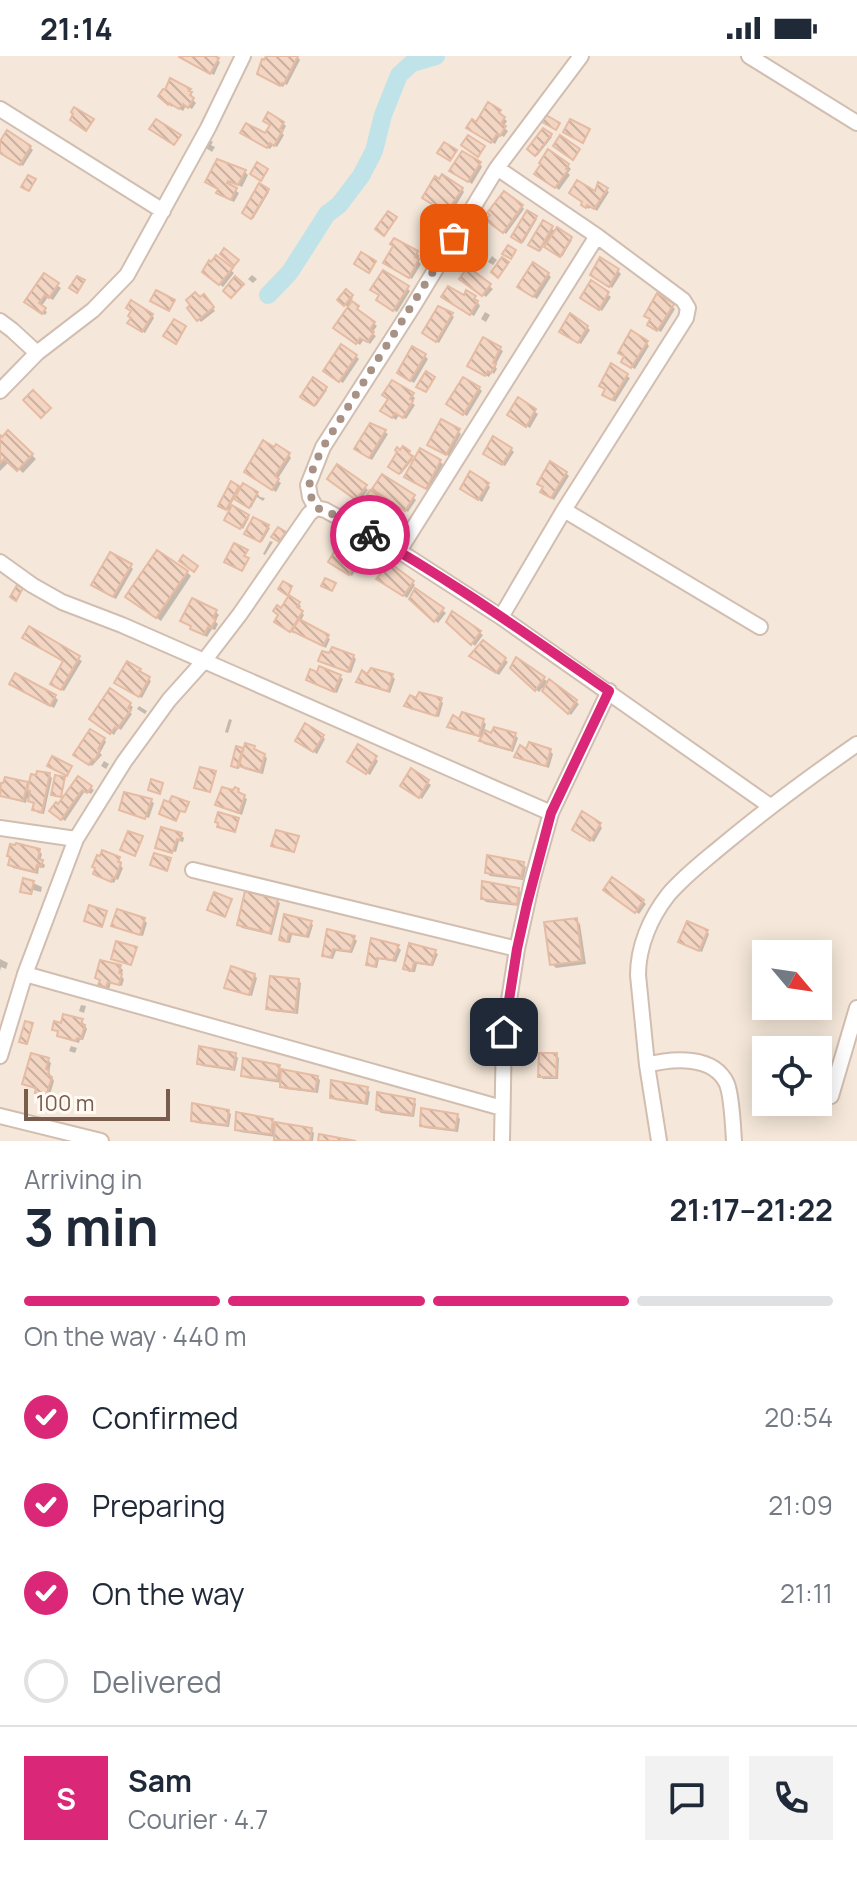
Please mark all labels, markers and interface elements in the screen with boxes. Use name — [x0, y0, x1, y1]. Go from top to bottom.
text: 21:14 — [40, 8, 113, 49]
pin — [420, 204, 488, 272]
icon: bag — [432, 216, 476, 260]
courier — [330, 495, 410, 575]
icon: bike — [348, 513, 392, 557]
north arrow — [752, 940, 832, 1020]
map controls — [752, 940, 832, 1116]
pin — [470, 998, 538, 1066]
icon: home — [482, 1010, 526, 1054]
button: locate — [752, 1036, 832, 1116]
scale bar — [24, 1085, 170, 1121]
text: 100 m — [36, 1088, 94, 1118]
text: Arriving in — [24, 1161, 142, 1197]
text: 21:17–21:22 — [669, 1189, 833, 1230]
text: 3 min — [24, 1191, 159, 1262]
text: On the way · 440 m — [24, 1318, 247, 1354]
icon: check — [24, 1395, 68, 1439]
text: Confirmed — [92, 1397, 239, 1438]
text: 20:54 — [764, 1399, 833, 1435]
icon: check — [24, 1483, 68, 1527]
text: Preparing — [92, 1485, 226, 1526]
text: 21:09 — [768, 1487, 833, 1523]
icon: check — [24, 1571, 68, 1615]
text: On the way — [92, 1573, 245, 1614]
text: 21:11 — [780, 1575, 833, 1611]
text: Delivered — [92, 1661, 222, 1702]
button: chat — [645, 1756, 729, 1840]
button: phone — [749, 1756, 833, 1840]
text: Sam — [128, 1760, 192, 1801]
text: S — [56, 1778, 76, 1819]
text: Courier · 4.7 — [128, 1801, 268, 1837]

